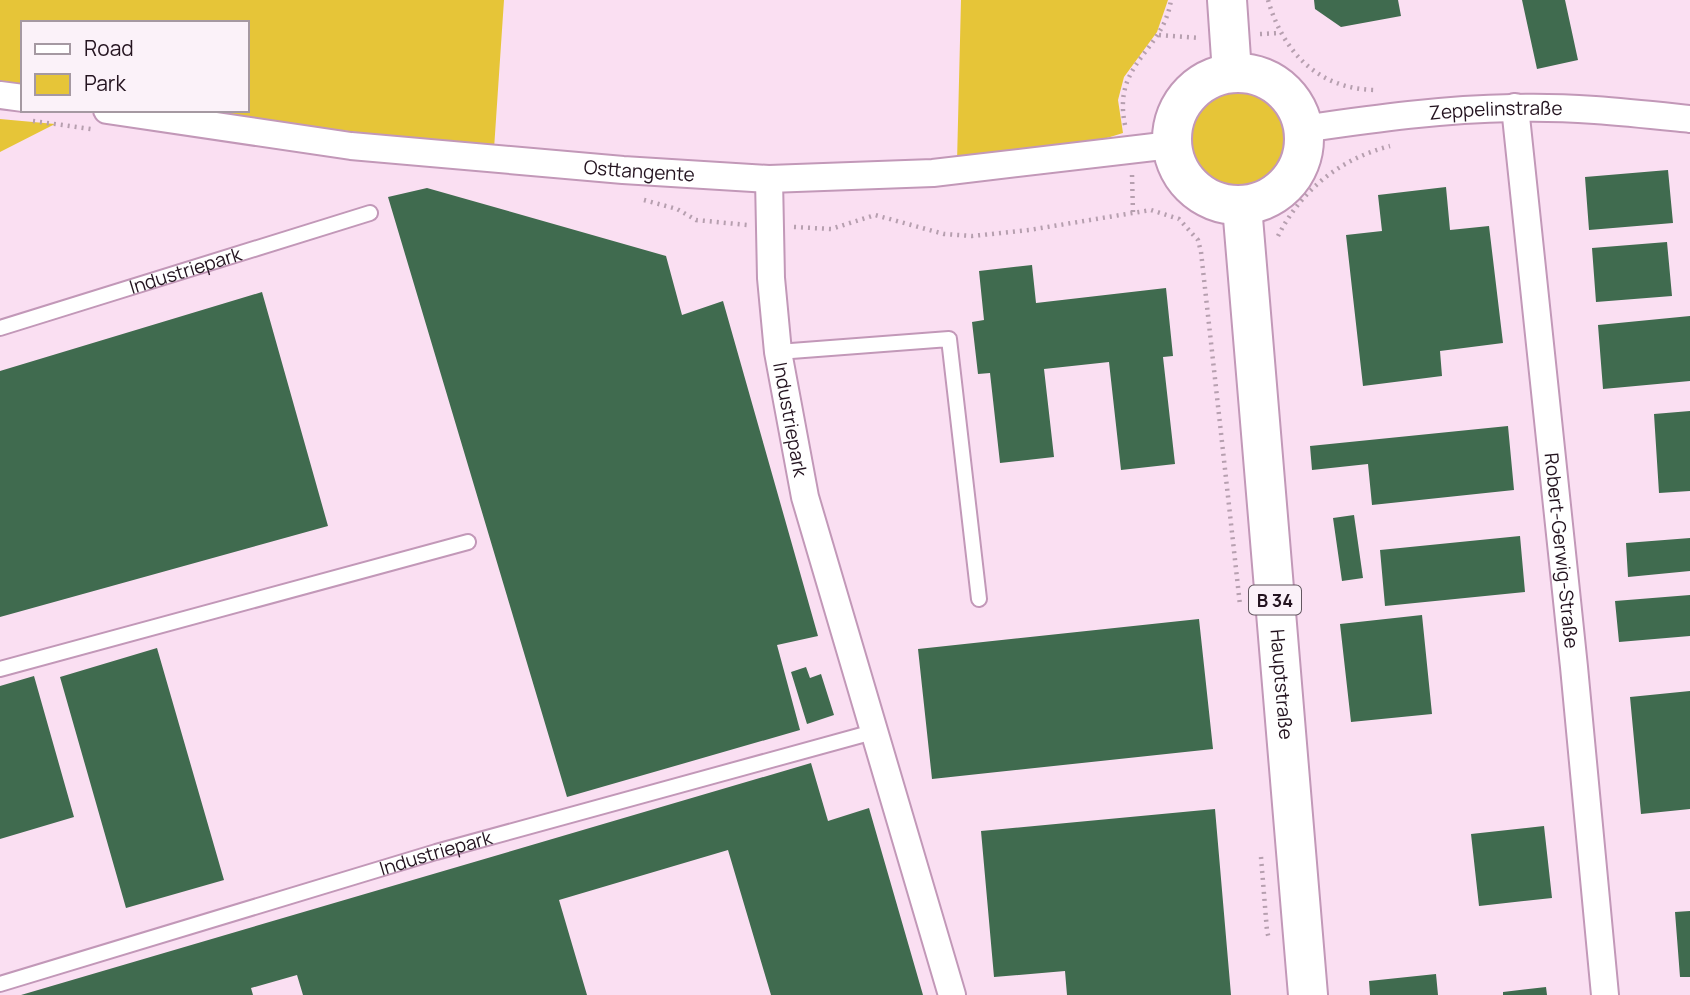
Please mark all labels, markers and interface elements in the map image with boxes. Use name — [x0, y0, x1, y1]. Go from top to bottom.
legend — [21, 21, 248, 112]
text: Road — [84, 34, 134, 62]
text: Park — [84, 69, 126, 97]
street label: Zeppelinstraße — [1428, 95, 1563, 126]
street label: Osttangente — [583, 154, 696, 187]
street label: Industriepark — [126, 241, 245, 300]
street label: Industriepark — [767, 360, 814, 479]
street label: Robert-Gerwig-Straße — [1539, 451, 1585, 650]
road number: B 34 — [1249, 586, 1301, 614]
street label: Hauptstraße — [1264, 628, 1300, 741]
street label: Industriepark — [376, 824, 495, 881]

